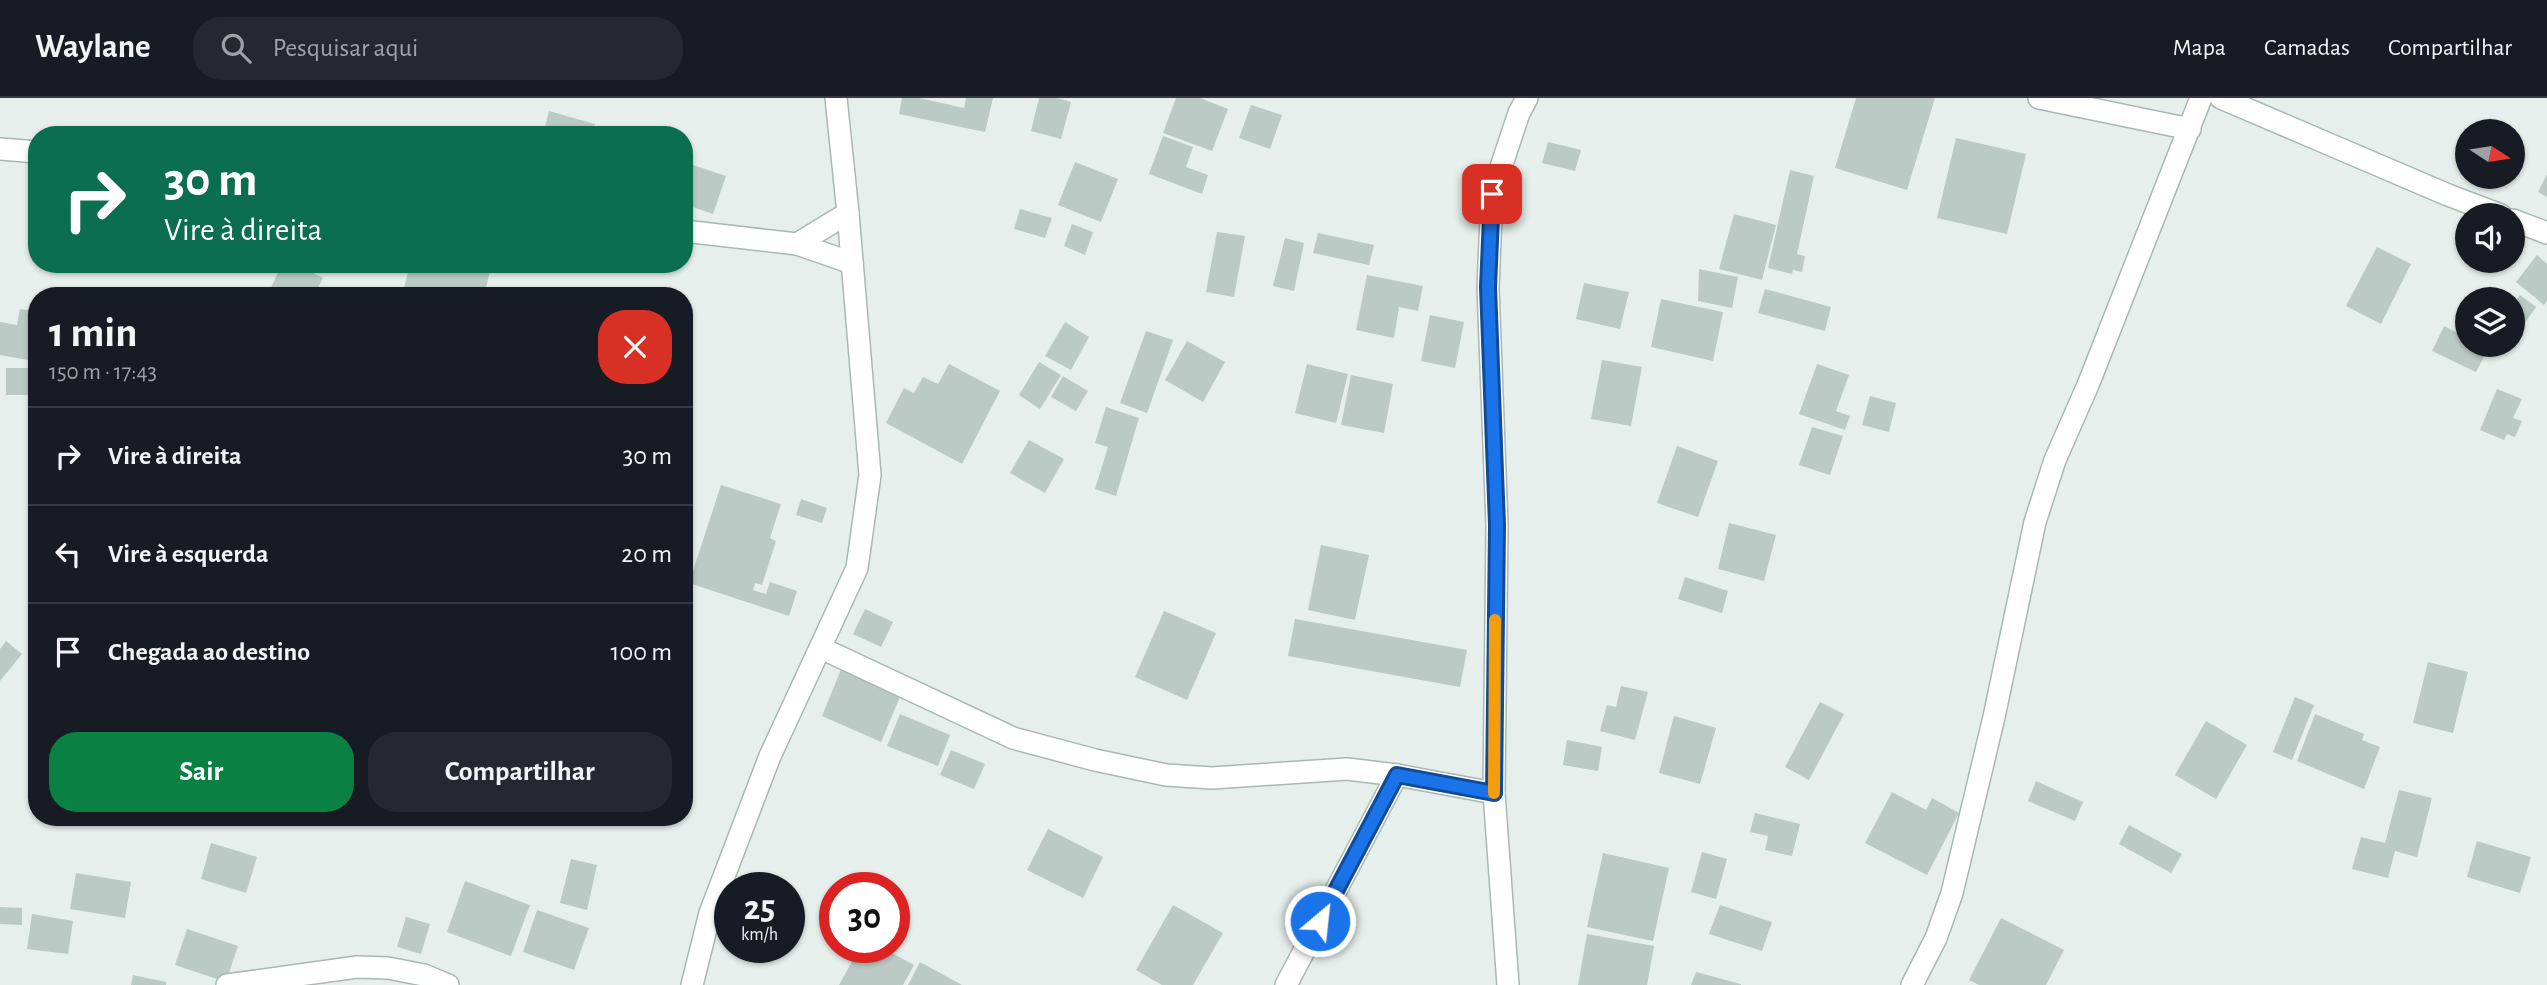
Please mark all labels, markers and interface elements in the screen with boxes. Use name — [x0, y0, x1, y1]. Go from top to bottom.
search box — [193, 17, 683, 80]
icon: search — [217, 29, 255, 67]
text: Waylane — [35, 31, 151, 64]
text: Pesquisar aqui — [273, 35, 418, 61]
text: Mapa — [2173, 36, 2226, 60]
text: Camadas — [2264, 36, 2350, 60]
text: Compartilhar — [2388, 36, 2512, 60]
north arrow — [2455, 119, 2525, 189]
map controls — [2455, 119, 2525, 357]
icon: right — [49, 154, 140, 245]
text: 30 m — [164, 156, 258, 205]
pin — [1462, 164, 1522, 224]
icon: arrive — [1473, 175, 1511, 213]
button: sound — [2455, 203, 2525, 273]
text: Vire à direita — [164, 214, 322, 246]
button: layers — [2455, 287, 2525, 357]
button: close — [598, 310, 672, 384]
text: 1 min — [49, 312, 138, 354]
text: 150 m · 17:43 — [49, 361, 157, 384]
icon: right — [49, 437, 87, 475]
text: Vire à direita — [108, 443, 242, 469]
text: 30 m — [622, 443, 672, 469]
icon: left — [49, 535, 87, 573]
text: Vire à esquerda — [108, 541, 269, 567]
text: 20 m — [621, 541, 672, 567]
icon: arrive — [49, 633, 87, 671]
text: Chegada ao destino — [108, 639, 310, 665]
text: 100 m — [611, 639, 672, 665]
button: Sair — [49, 732, 354, 812]
button: Compartilhar — [368, 732, 672, 812]
speed limit sign: 30 — [819, 872, 910, 963]
position arrow — [1283, 884, 1357, 958]
text: 25 — [744, 891, 775, 926]
text: km/h — [741, 926, 778, 944]

